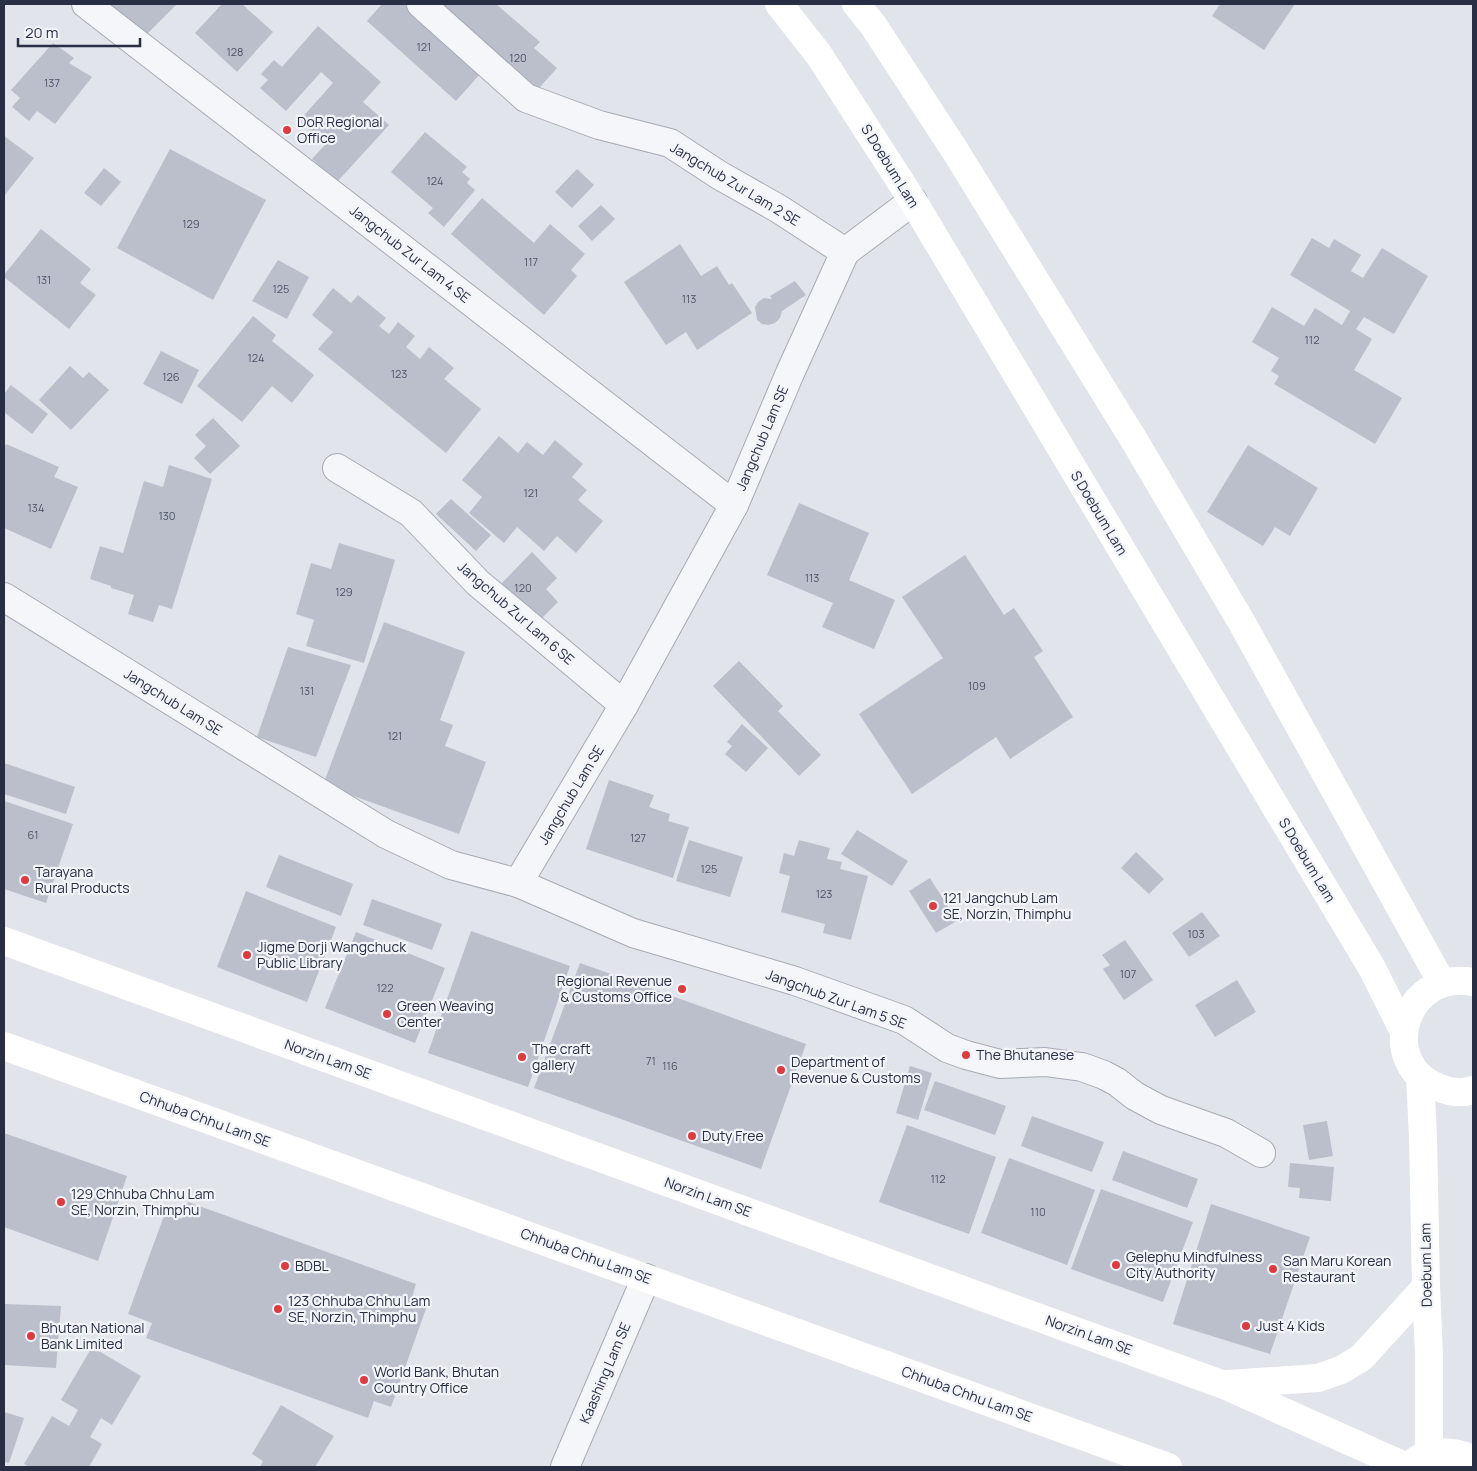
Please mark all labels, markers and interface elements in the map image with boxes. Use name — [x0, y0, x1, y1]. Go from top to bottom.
scale bar — [18, 15, 140, 47]
text: 20 m — [25, 22, 58, 43]
house number: 121 — [417, 39, 431, 54]
house number: 128 — [227, 44, 243, 59]
house number: 120 — [509, 50, 527, 65]
house number: 137 — [44, 75, 60, 90]
place label: DoR Regional Office — [297, 112, 383, 147]
street label: S Doebum Lam — [857, 120, 924, 211]
marker: DoR Regional Office — [281, 124, 293, 136]
street label: Jangchub Zur Lam 2 SE — [667, 137, 804, 230]
house number: 124 — [427, 173, 443, 188]
street label: Jangchub Zur Lam 4 SE — [346, 200, 475, 307]
house number: 129 — [182, 216, 200, 231]
house number: 117 — [524, 254, 538, 269]
house number: 131 — [37, 272, 51, 287]
house number: 125 — [273, 281, 289, 296]
house number: 113 — [682, 291, 696, 306]
house number: 112 — [1305, 332, 1319, 347]
house number: 124 — [248, 350, 264, 365]
house number: 123 — [391, 366, 407, 381]
house number: 126 — [162, 369, 180, 384]
street label: Jangchub Lam SE — [731, 382, 792, 493]
street label: S Doebum Lam — [1067, 467, 1132, 559]
house number: 121 — [524, 485, 538, 500]
house number: 134 — [28, 500, 44, 515]
house number: 130 — [158, 508, 176, 523]
street label: Jangchub Zur Lam 6 SE — [454, 557, 579, 669]
house number: 113 — [805, 570, 819, 585]
house number: 120 — [514, 580, 532, 595]
house number: 129 — [335, 584, 353, 599]
street label: Jangchub Lam SE — [121, 664, 226, 739]
house number: 109 — [968, 678, 986, 693]
house number: 131 — [300, 683, 314, 698]
house number: 121 — [388, 728, 402, 743]
street label: Jangchub Lam SE — [533, 742, 608, 848]
street label: S Doebum Lam — [1275, 814, 1340, 906]
house number: 61 — [28, 827, 38, 842]
house number: 127 — [630, 830, 646, 845]
house number: 125 — [701, 861, 717, 876]
place label: Tarayana Rural Products — [35, 862, 130, 897]
marker: Tarayana Rural Products — [19, 874, 31, 886]
house number: 123 — [816, 886, 832, 901]
place label: 121 Jangchub Lam SE, Norzin, Thimphu — [943, 888, 1071, 923]
marker: 121 Jangchub Lam SE, Norzin, Thimphu — [927, 900, 939, 912]
house number: 103 — [1187, 926, 1205, 941]
place label: Jigme Dorji Wangchuck Public Library — [257, 937, 407, 972]
marker: Jigme Dorji Wangchuck Public Library — [241, 949, 253, 961]
street label: Jangchub Zur Lam 5 SE — [763, 964, 909, 1033]
house number: 107 — [1120, 966, 1136, 981]
place label: Regional Revenue & Customs Office — [557, 971, 672, 1006]
house number: 122 — [377, 980, 393, 995]
marker: Regional Revenue & Customs Office — [676, 983, 688, 995]
place label: Green Weaving Center — [397, 996, 494, 1031]
marker: Green Weaving Center — [381, 1008, 393, 1020]
street label: Norzin Lam SE — [282, 1034, 374, 1083]
place label: The craft gallery — [532, 1039, 591, 1074]
place label: The Bhutanese — [976, 1045, 1074, 1064]
marker: The Bhutanese — [960, 1049, 972, 1061]
marker: The craft gallery — [516, 1051, 528, 1063]
place label: Department of Revenue & Customs — [791, 1052, 921, 1087]
house number: 71 — [646, 1053, 656, 1068]
house number: 116 — [662, 1058, 678, 1073]
marker: Department of Revenue & Customs — [775, 1064, 787, 1076]
street label: Chhuba Chhu Lam SE — [137, 1086, 273, 1151]
place label: Duty Free — [702, 1126, 764, 1145]
marker: Duty Free — [686, 1130, 698, 1142]
house number: 112 — [931, 1171, 945, 1186]
street label: Norzin Lam SE — [662, 1172, 754, 1221]
place label: 129 Chhuba Chhu Lam SE, Norzin, Thimphu — [71, 1184, 214, 1219]
marker: 129 Chhuba Chhu Lam SE, Norzin, Thimphu — [55, 1196, 67, 1208]
house number: 110 — [1030, 1204, 1046, 1219]
street label: Chhuba Chhu Lam SE — [518, 1223, 654, 1288]
street label: Doebum Lam — [1415, 1223, 1436, 1307]
place label: Gelephu Mindfulness City Authority — [1126, 1247, 1262, 1282]
place label: San Maru Korean Restaurant — [1283, 1251, 1391, 1286]
place label: BDBL — [295, 1256, 329, 1275]
marker: Gelephu Mindfulness City Authority — [1110, 1259, 1122, 1271]
marker: BDBL — [279, 1260, 291, 1272]
marker: San Maru Korean Restaurant — [1267, 1263, 1279, 1275]
place label: 123 Chhuba Chhu Lam SE, Norzin, Thimphu — [288, 1291, 431, 1326]
marker: 123 Chhuba Chhu Lam SE, Norzin, Thimphu — [272, 1303, 284, 1315]
street label: Norzin Lam SE — [1043, 1310, 1135, 1359]
place label: Just 4 Kids — [1256, 1316, 1325, 1335]
place label: Bhutan National Bank Limited — [41, 1318, 145, 1353]
street label: Kaashing Lam SE — [575, 1319, 634, 1426]
marker: Just 4 Kids — [1240, 1320, 1252, 1332]
marker: Bhutan National Bank Limited — [25, 1330, 37, 1342]
street label: Chhuba Chhu Lam SE — [899, 1361, 1035, 1426]
place label: World Bank, Bhutan Country Office — [374, 1362, 499, 1397]
marker: World Bank, Bhutan Country Office — [358, 1374, 370, 1386]

